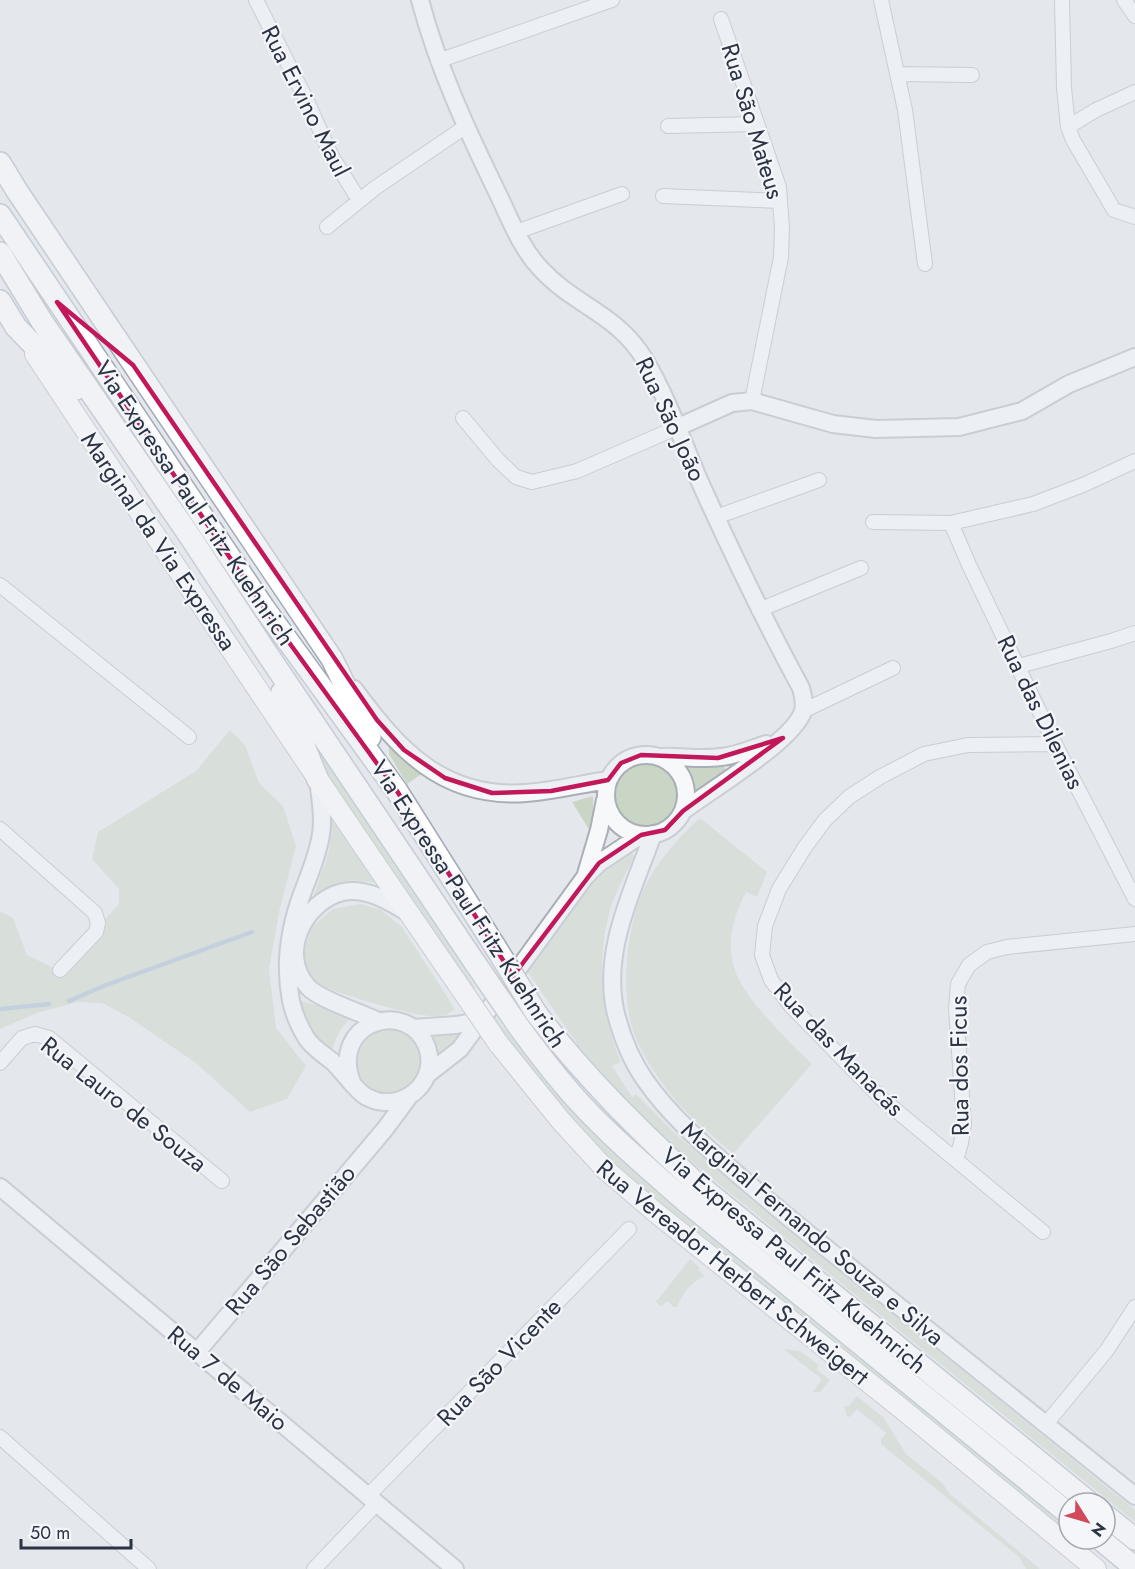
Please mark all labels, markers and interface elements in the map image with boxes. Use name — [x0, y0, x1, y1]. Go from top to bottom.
street label: Rua Ervino Maul — [253, 19, 359, 183]
street label: Rua São Mateus — [713, 39, 793, 203]
street label: Rua São João — [627, 351, 715, 487]
street label: Via Expressa Paul Fritz Kuehnrich — [86, 354, 304, 652]
street label: Marginal da Via Expressa — [73, 425, 245, 657]
street label: Rua das Dilenias — [989, 629, 1093, 795]
street label: Via Expressa Paul Fritz Kuehnrich — [363, 753, 575, 1055]
street label: Rua das Manacás — [766, 974, 912, 1124]
street label: Rua dos Ficus — [940, 995, 978, 1137]
street label: Rua Lauro de Souza — [33, 1028, 215, 1180]
street label: Marginal Fernando Souza e Silva — [674, 1112, 952, 1354]
street label: Via Expressa Paul Fritz Kuehnrich — [654, 1138, 934, 1382]
street label: Rua Vereador Herbert Schweigert — [589, 1151, 877, 1393]
street label: Rua São Sebastião — [216, 1157, 364, 1323]
street label: Rua São Vicente — [429, 1290, 569, 1434]
street label: Rua 7 de Maio — [160, 1317, 296, 1439]
north arrow — [1057, 1491, 1117, 1551]
scale bar — [21, 1512, 130, 1550]
text: N — [1086, 1518, 1112, 1542]
text: 50 m — [30, 1520, 70, 1546]

